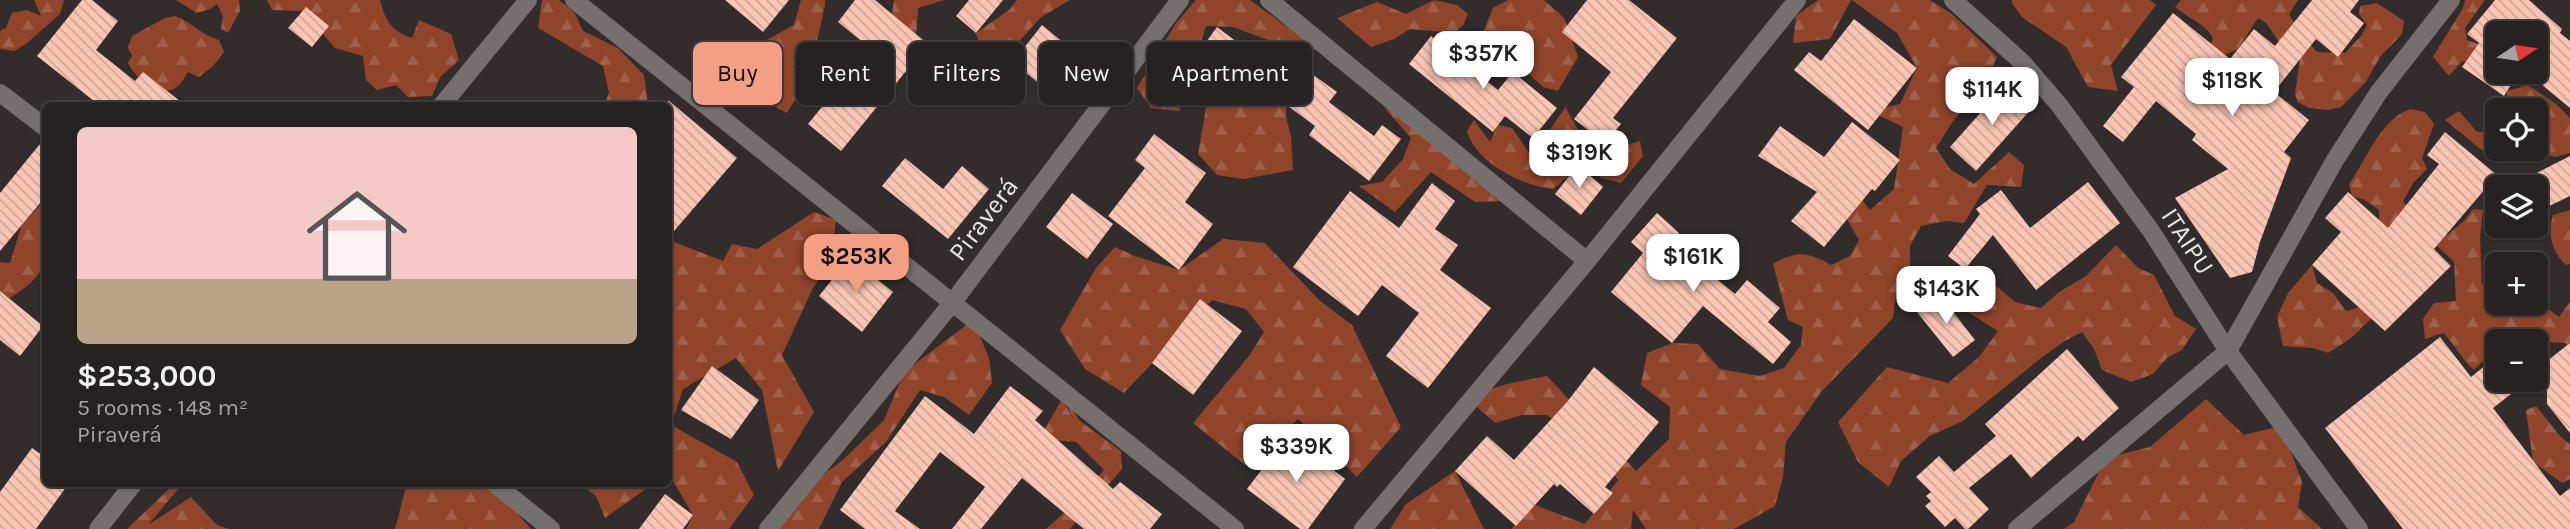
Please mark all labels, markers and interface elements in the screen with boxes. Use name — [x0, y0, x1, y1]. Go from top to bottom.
north arrow — [2485, 21, 2548, 84]
map controls — [2485, 21, 2548, 392]
pin: $357K — [1434, 32, 1532, 91]
text: $357K — [1448, 40, 1518, 67]
chip: Buy — [693, 42, 782, 105]
chip: Rent — [796, 42, 894, 105]
chip: Filters — [908, 42, 1025, 105]
chip: New — [1039, 42, 1133, 105]
chip: Apartment — [1147, 42, 1312, 105]
pin: $118K — [2183, 58, 2281, 118]
text: $118K — [2201, 67, 2263, 94]
pin: $114K — [1943, 68, 2041, 127]
text: $114K — [1962, 76, 2022, 103]
button: locate — [2485, 98, 2548, 161]
pin: $319K — [1530, 130, 1628, 190]
text: $319K — [1545, 139, 1613, 166]
street label: Piraverá — [942, 172, 1025, 267]
icon: home — [294, 173, 420, 299]
button: layers — [2485, 175, 2548, 238]
street label: ITAIPU — [2155, 202, 2220, 280]
pin: $253K — [807, 234, 905, 294]
pin: $161K — [1644, 234, 1742, 294]
text: $253K — [820, 243, 892, 270]
text: $161K — [1662, 243, 1724, 270]
button: + — [2485, 252, 2548, 315]
pin: $143K — [1897, 266, 1995, 326]
text: $143K — [1912, 275, 1980, 302]
button: − — [2485, 329, 2548, 392]
text: $253,000 — [77, 358, 216, 394]
text: 5 rooms · 148 m² — [77, 394, 248, 421]
text: Piraverá — [77, 421, 162, 448]
pin: $339K — [1247, 424, 1345, 484]
text: $339K — [1259, 433, 1333, 460]

